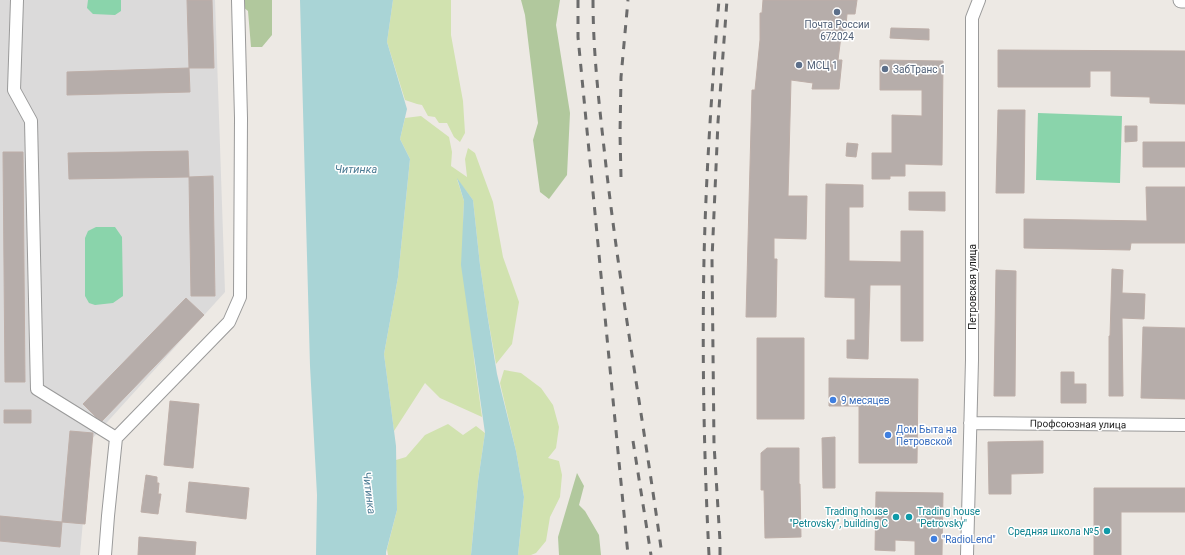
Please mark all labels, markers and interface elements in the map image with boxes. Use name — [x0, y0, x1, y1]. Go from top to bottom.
marker: Почта России 672024 — [832, 7, 842, 17]
place label: Почта России 672024 — [805, 19, 870, 42]
marker: МСЦ 1 — [794, 60, 804, 70]
place label: МСЦ 1 — [807, 60, 838, 71]
marker: ЗабТранс 1 — [880, 64, 890, 74]
place label: ЗабТранс 1 — [893, 64, 946, 75]
water label: Читинка — [335, 163, 377, 176]
street label: Петровская улица — [967, 244, 978, 330]
marker: 9 месяцев — [828, 395, 838, 405]
place label: 9 месяцев — [841, 395, 890, 406]
street label: Профсоюзная улица — [1030, 418, 1126, 430]
place label: Дом Быта на Петровской — [896, 424, 957, 447]
marker: Дом Быта на Петровской — [883, 430, 893, 440]
water label: Читинка — [360, 471, 378, 515]
place label: Trading house "Petrovsky", building C — [789, 506, 888, 529]
place label: Trading house "Petrovsky" — [917, 506, 980, 529]
marker: Trading house "Petrovsky", building C — [891, 512, 901, 522]
marker: Trading house "Petrovsky" — [904, 512, 914, 522]
place label: Средняя школа №5 — [1008, 526, 1099, 537]
marker: Средняя школа №5 — [1102, 526, 1112, 536]
marker: "RadioLend" — [929, 534, 939, 544]
place label: "RadioLend" — [942, 534, 996, 545]

